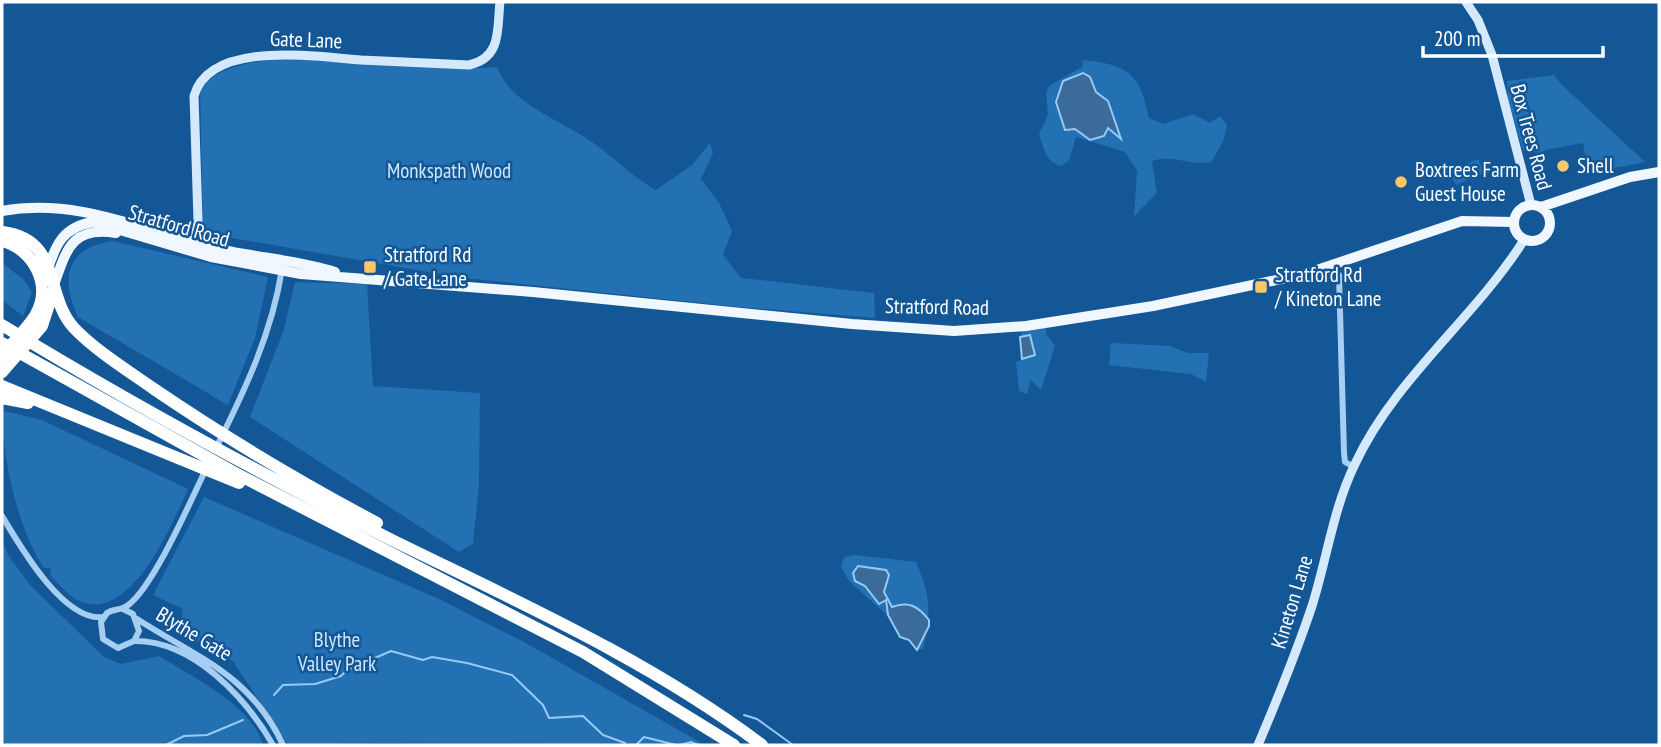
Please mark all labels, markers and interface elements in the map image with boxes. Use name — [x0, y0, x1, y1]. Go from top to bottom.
scale bar — [1423, 14, 1603, 58]
street label: Gate Lane — [269, 25, 343, 54]
text: 200 m — [1434, 25, 1480, 52]
street label: Box Trees Road — [1504, 81, 1559, 193]
place label: Shell — [1577, 152, 1614, 179]
place label: Boxtrees Farm Guest House — [1415, 156, 1519, 207]
park label: Monkspath Wood — [387, 157, 511, 184]
marker: Shell — [1555, 158, 1571, 174]
marker: Boxtrees Farm Guest House — [1393, 174, 1409, 190]
street label: Stratford Road — [125, 198, 233, 253]
place label: Stratford Rd / Gate Lane — [383, 241, 471, 292]
marker: Stratford Rd / Gate Lane — [362, 259, 378, 275]
place label: Stratford Rd / Kineton Lane — [1274, 261, 1382, 312]
marker: Stratford Rd / Kineton Lane — [1253, 279, 1269, 295]
street label: Stratford Road — [885, 292, 989, 321]
street label: Kineton Lane — [1265, 552, 1318, 652]
street label: Blythe Gate — [151, 600, 237, 667]
park label: Blythe Valley Park — [297, 626, 376, 677]

